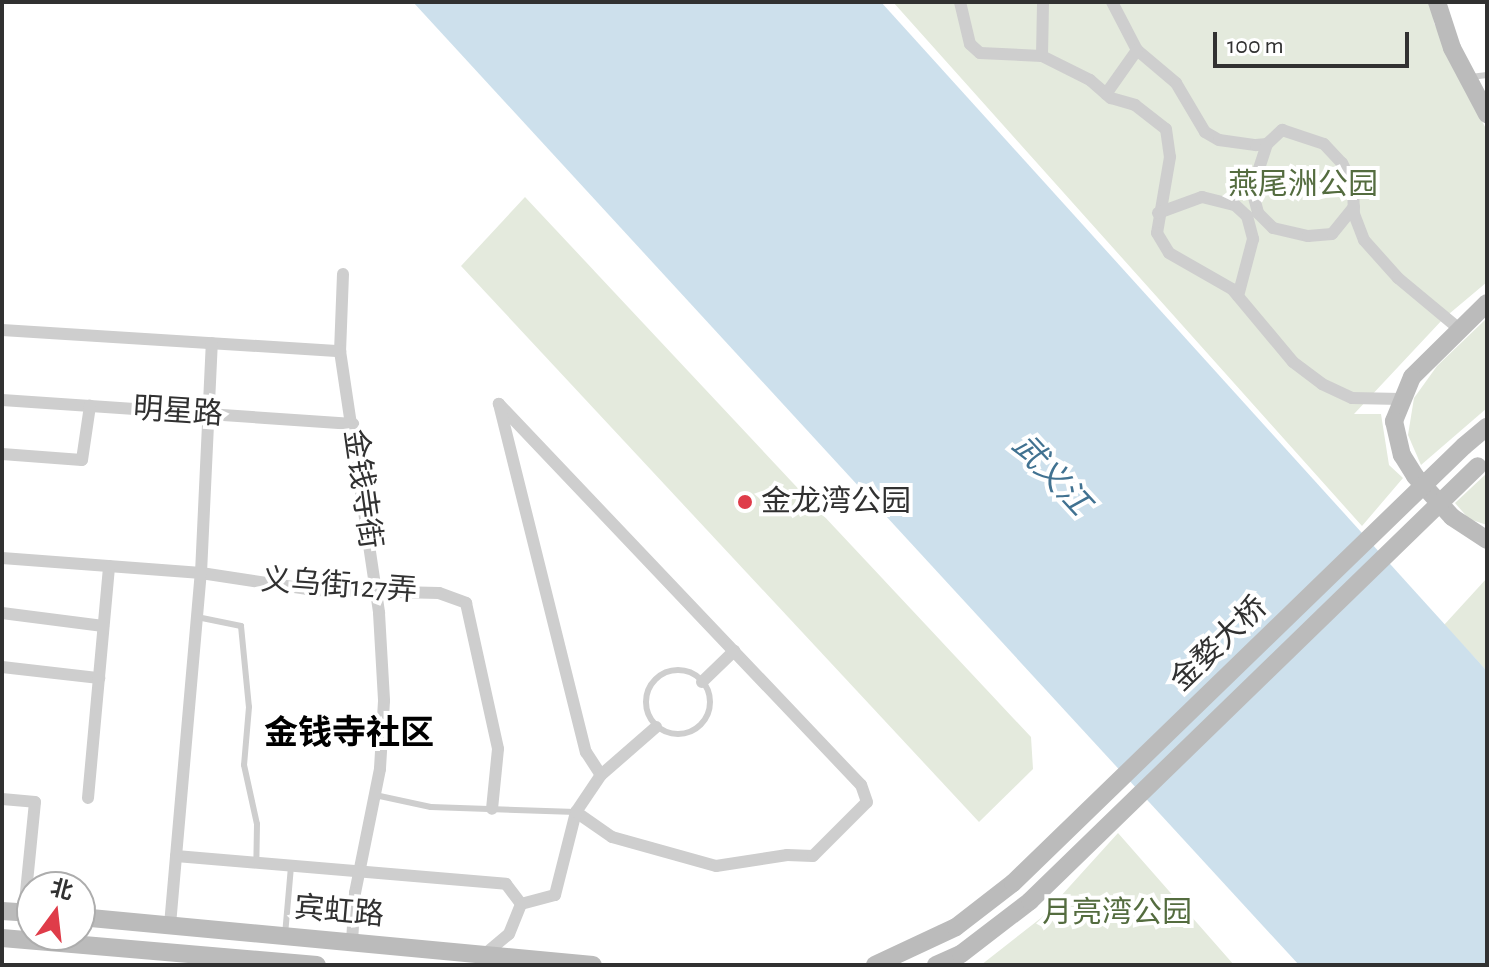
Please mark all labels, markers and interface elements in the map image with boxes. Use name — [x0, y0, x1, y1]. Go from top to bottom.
scale bar — [1217, 16, 1413, 66]
text: 100 m — [1227, 34, 1284, 58]
park label: 燕尾洲公园 — [1228, 167, 1378, 203]
street label: 明星路 — [132, 391, 224, 433]
street label: 金钱寺街 — [336, 427, 388, 551]
water label: 武义江 — [1004, 427, 1098, 523]
place label: 金龙湾公园 — [761, 484, 911, 520]
marker: 金龙湾公园 — [736, 493, 754, 511]
street label: 义乌街127弄 — [260, 563, 418, 609]
street label: 金婺大桥 — [1163, 589, 1275, 699]
district label: 金钱寺社区 — [264, 715, 434, 755]
north arrow — [16, 871, 96, 951]
text: 北 — [48, 876, 75, 903]
street label: 宾虹路 — [293, 890, 385, 934]
park label: 月亮湾公园 — [1042, 895, 1192, 931]

